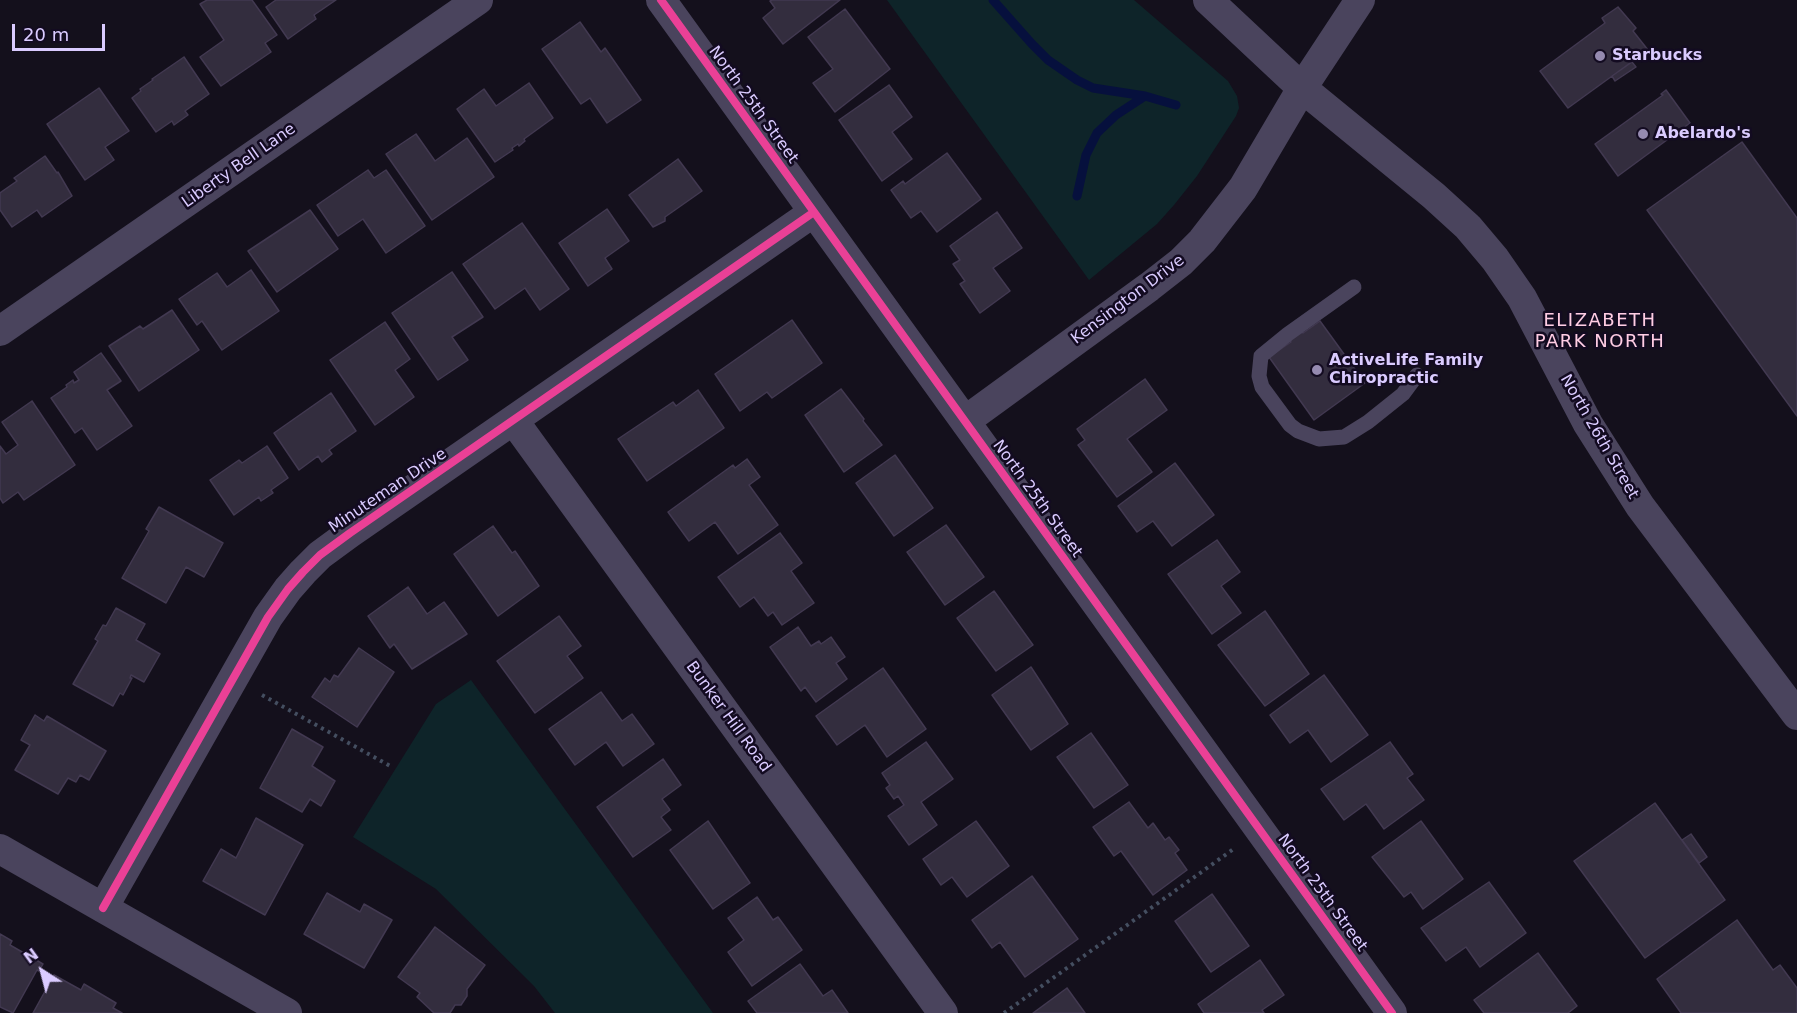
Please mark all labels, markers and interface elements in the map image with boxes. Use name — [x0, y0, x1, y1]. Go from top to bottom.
scale bar — [15, 12, 108, 50]
text: 20 m — [23, 24, 69, 45]
street label: North 25th Street — [704, 43, 802, 167]
place label: Starbucks — [1612, 46, 1702, 66]
marker: Starbucks — [1593, 49, 1607, 63]
street label: Liberty Bell Lane — [179, 120, 299, 212]
place label: Abelardo's — [1655, 124, 1751, 144]
marker: Abelardo's — [1636, 127, 1650, 141]
street label: Kensington Drive — [1068, 251, 1188, 349]
district label: ELIZABETH PARK NORTH — [1535, 310, 1665, 352]
place label: ActiveLife Family Chiropractic — [1329, 351, 1483, 389]
marker: ActiveLife Family Chiropractic — [1310, 363, 1324, 377]
street label: North 26th Street — [1556, 371, 1642, 503]
street label: North 25th Street — [988, 437, 1086, 561]
street label: Minuteman Drive — [325, 444, 451, 538]
street label: Bunker Hill Road — [681, 658, 775, 776]
street label: North 25th Street — [1273, 831, 1371, 955]
north arrow — [12, 941, 72, 1001]
text: N — [20, 944, 42, 968]

